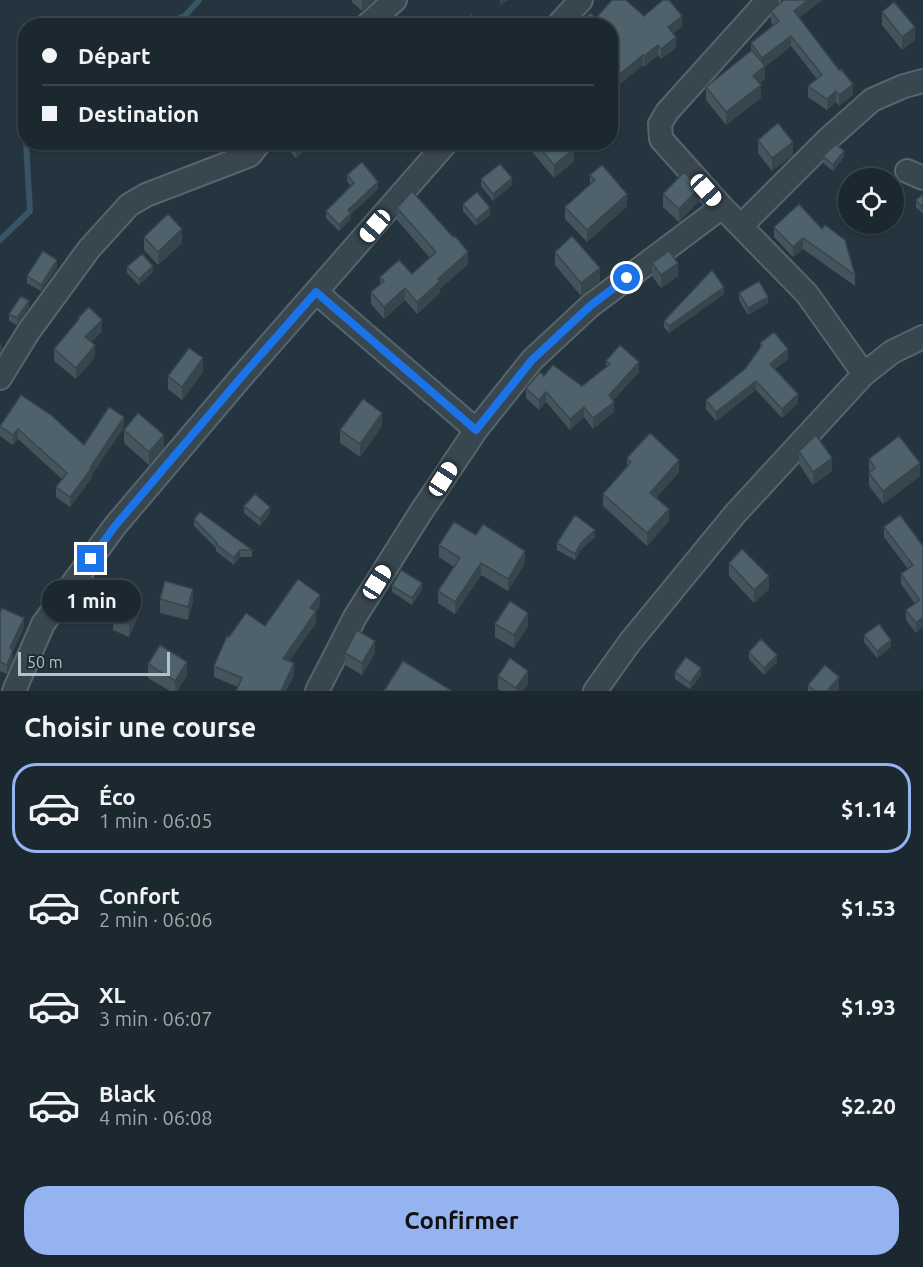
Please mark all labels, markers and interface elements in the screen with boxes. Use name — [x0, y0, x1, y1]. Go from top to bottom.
text: Départ — [78, 43, 150, 68]
text: Destination — [78, 101, 199, 126]
map controls — [838, 168, 904, 234]
button: locate — [838, 168, 904, 234]
car — [687, 171, 725, 209]
car — [356, 207, 394, 245]
route start — [613, 264, 640, 291]
car — [426, 459, 460, 499]
route end — [77, 545, 104, 572]
car — [360, 562, 394, 602]
callout: 1 min — [42, 580, 140, 622]
text: 1 min — [66, 589, 117, 612]
scale bar — [18, 649, 170, 676]
text: 50 m — [27, 653, 63, 671]
text: Choisir une course — [24, 712, 256, 742]
icon: car — [27, 781, 81, 835]
text: Éco — [99, 784, 136, 809]
text: $1.14 — [841, 796, 896, 821]
text: 1 min · 06:05 — [99, 809, 213, 832]
icon: car — [27, 880, 81, 934]
text: Confort — [99, 883, 180, 908]
text: $1.53 — [841, 895, 896, 920]
text: 2 min · 06:06 — [99, 908, 213, 931]
icon: car — [27, 979, 81, 1033]
text: XL — [99, 982, 126, 1007]
text: $1.93 — [841, 994, 896, 1019]
text: 3 min · 06:07 — [99, 1007, 213, 1030]
icon: car — [27, 1078, 81, 1132]
text: Black — [99, 1081, 156, 1106]
text: $2.20 — [841, 1093, 896, 1118]
text: 4 min · 06:08 — [99, 1106, 213, 1129]
button: Confirmer — [24, 1186, 899, 1255]

